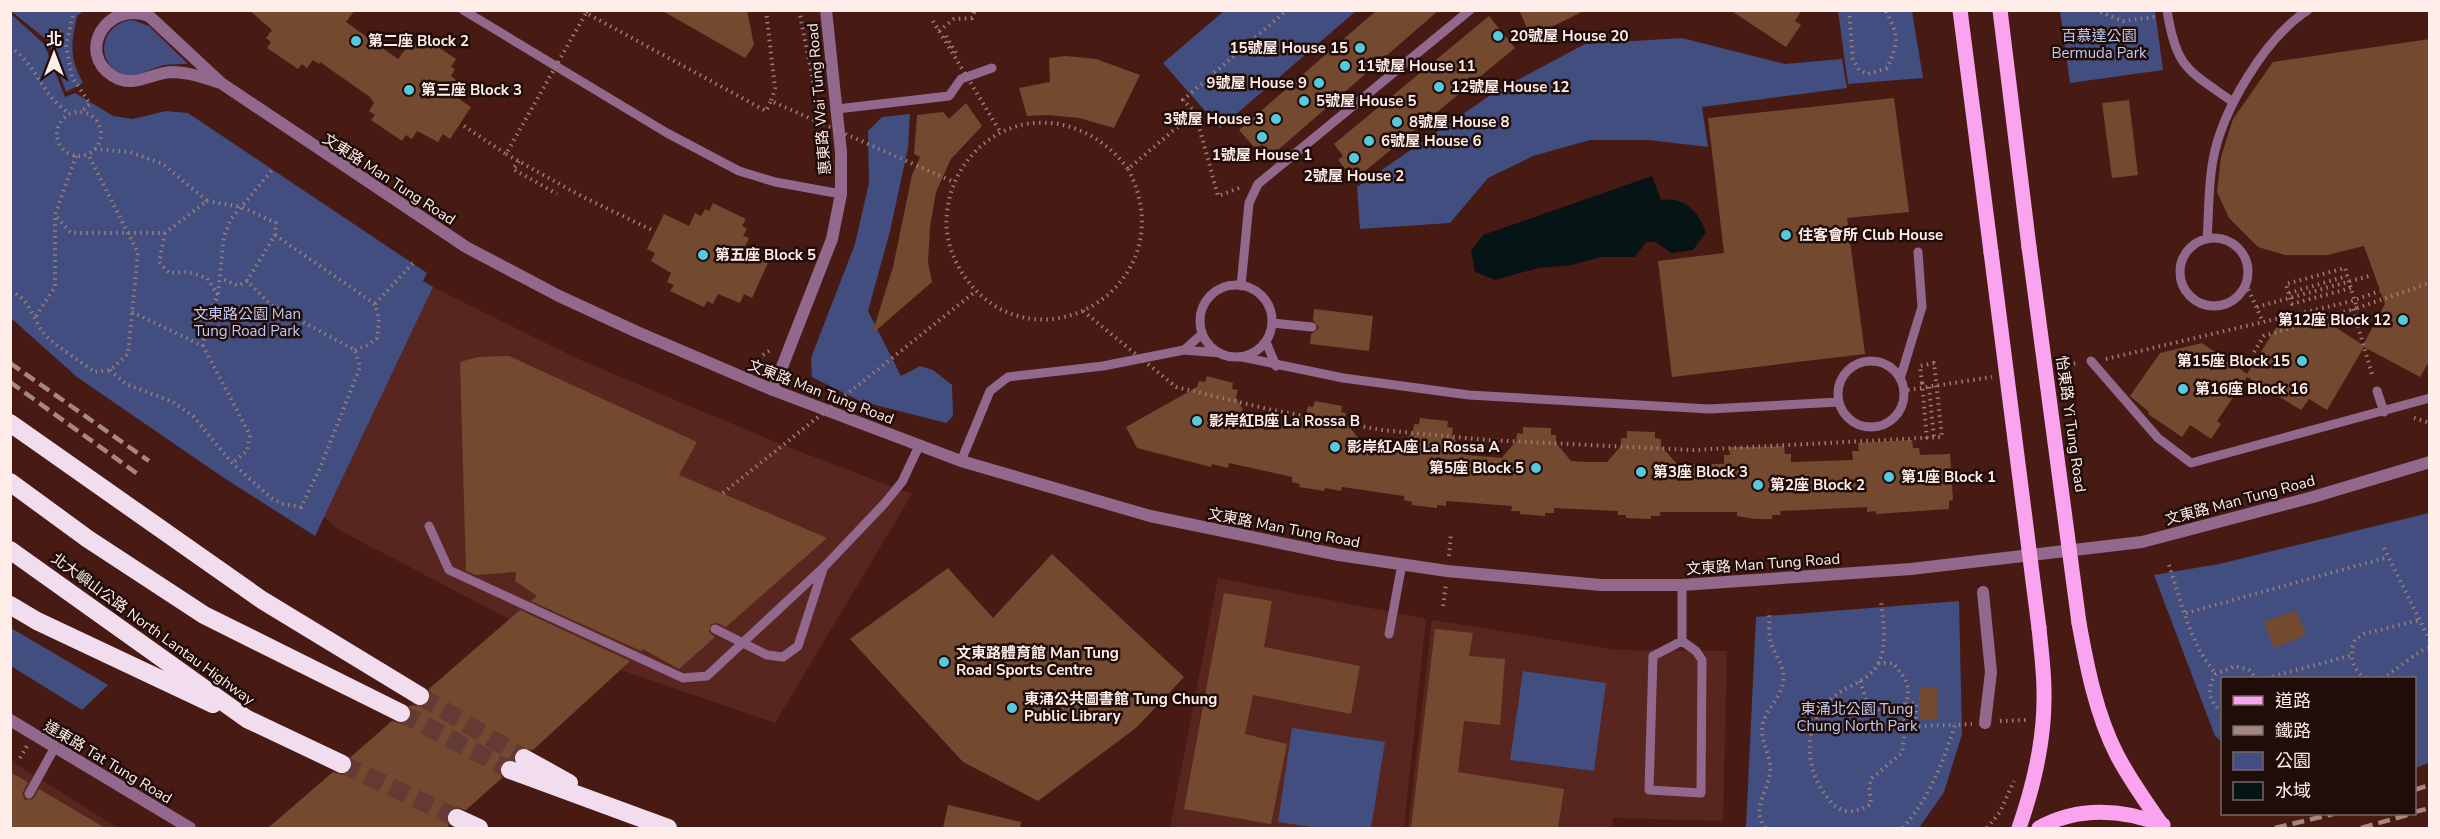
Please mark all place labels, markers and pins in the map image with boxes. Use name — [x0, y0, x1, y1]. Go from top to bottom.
place label: 20號屋 House 20 — [1510, 26, 1628, 46]
marker: 20號屋 House 20 — [1491, 29, 1505, 43]
place label: 第二座 Block 2 — [368, 31, 469, 51]
marker: 第二座 Block 2 — [349, 34, 363, 48]
place label: 15號屋 House 15 — [1230, 38, 1348, 58]
marker: 15號屋 House 15 — [1353, 41, 1367, 55]
place label: 11號屋 House 11 — [1357, 56, 1475, 76]
marker: 11號屋 House 11 — [1338, 59, 1352, 73]
place label: 9號屋 House 9 — [1207, 73, 1307, 93]
marker: 9號屋 House 9 — [1312, 76, 1326, 90]
place label: 12號屋 House 12 — [1451, 77, 1569, 97]
place label: 第三座 Block 3 — [421, 80, 522, 100]
marker: 12號屋 House 12 — [1432, 80, 1446, 94]
marker: 第三座 Block 3 — [402, 83, 416, 97]
place label: 5號屋 House 5 — [1316, 91, 1416, 111]
marker: 5號屋 House 5 — [1297, 94, 1311, 108]
place label: 3號屋 House 3 — [1164, 109, 1264, 129]
marker: 3號屋 House 3 — [1269, 112, 1283, 126]
place label: 8號屋 House 8 — [1409, 112, 1509, 132]
marker: 8號屋 House 8 — [1390, 115, 1404, 129]
marker: 1號屋 House 1 — [1255, 130, 1269, 144]
place label: 6號屋 House 6 — [1381, 131, 1481, 151]
marker: 6號屋 House 6 — [1362, 134, 1376, 148]
place label: 1號屋 House 1 — [1212, 145, 1312, 165]
marker: 2號屋 House 2 — [1347, 151, 1361, 165]
place label: 2號屋 House 2 — [1304, 166, 1404, 186]
place label: 住客會所 Club House — [1798, 225, 1943, 245]
marker: 住客會所 Club House — [1779, 228, 1793, 242]
place label: 第五座 Block 5 — [715, 245, 816, 265]
marker: 第五座 Block 5 — [696, 248, 710, 262]
place label: 第12座 Block 12 — [2278, 310, 2391, 330]
marker: 第12座 Block 12 — [2396, 313, 2410, 327]
place label: 第15座 Block 15 — [2177, 351, 2290, 371]
marker: 第15座 Block 15 — [2295, 354, 2309, 368]
place label: 第16座 Block 16 — [2195, 379, 2308, 399]
marker: 第16座 Block 16 — [2176, 382, 2190, 396]
place label: 影岸紅B座 La Rossa B — [1209, 411, 1360, 431]
marker: 影岸紅B座 La Rossa B — [1190, 414, 1204, 428]
place label: 影岸紅A座 La Rossa A — [1347, 437, 1501, 457]
marker: 影岸紅A座 La Rossa A — [1328, 440, 1342, 454]
place label: 第5座 Block 5 — [1429, 458, 1524, 478]
marker: 第5座 Block 5 — [1529, 461, 1543, 475]
place label: 第3座 Block 3 — [1653, 462, 1748, 482]
marker: 第3座 Block 3 — [1634, 465, 1648, 479]
place label: 第1座 Block 1 — [1901, 467, 1996, 487]
marker: 第1座 Block 1 — [1882, 470, 1896, 484]
place label: 第2座 Block 2 — [1770, 475, 1865, 495]
marker: 第2座 Block 2 — [1751, 478, 1765, 492]
place label: 文東路體育館 Man Tung Road Sports Centre — [956, 643, 1119, 680]
marker: 文東路體育館 Man Tung Road Sports Centre — [937, 655, 951, 669]
place label: 東涌公共圖書館 Tung Chung Public Library — [1024, 689, 1217, 726]
marker: 東涌公共圖書館 Tung Chung Public Library — [1005, 701, 1019, 715]

